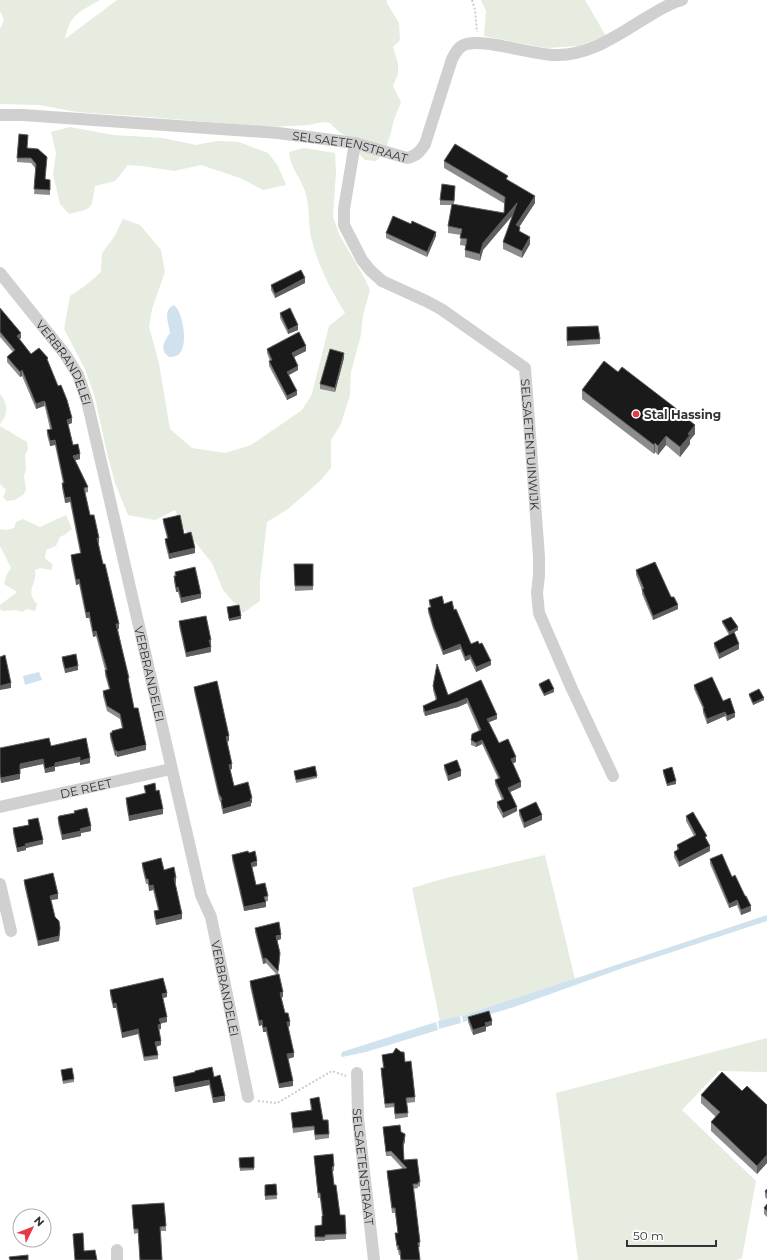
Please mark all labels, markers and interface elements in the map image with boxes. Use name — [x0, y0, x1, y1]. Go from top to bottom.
street label: SELSAETENSTRAAT — [291, 127, 410, 165]
street label: VERBRANDELEI — [33, 317, 95, 406]
street label: SELSAETENTUINWIJK — [518, 378, 543, 511]
place label: Stal Hassing — [644, 407, 721, 422]
marker: Stal Hassing — [631, 409, 641, 419]
street label: VERBRANDELEI — [132, 624, 168, 723]
street label: DE REET — [59, 775, 113, 801]
street label: VERBRANDELEI — [208, 939, 243, 1038]
street label: SELSAETENSTRAAT — [350, 1108, 378, 1226]
north arrow — [12, 1208, 52, 1248]
text: N — [31, 1213, 47, 1229]
scale bar — [627, 1222, 716, 1248]
text: 50 m — [633, 1228, 664, 1243]

